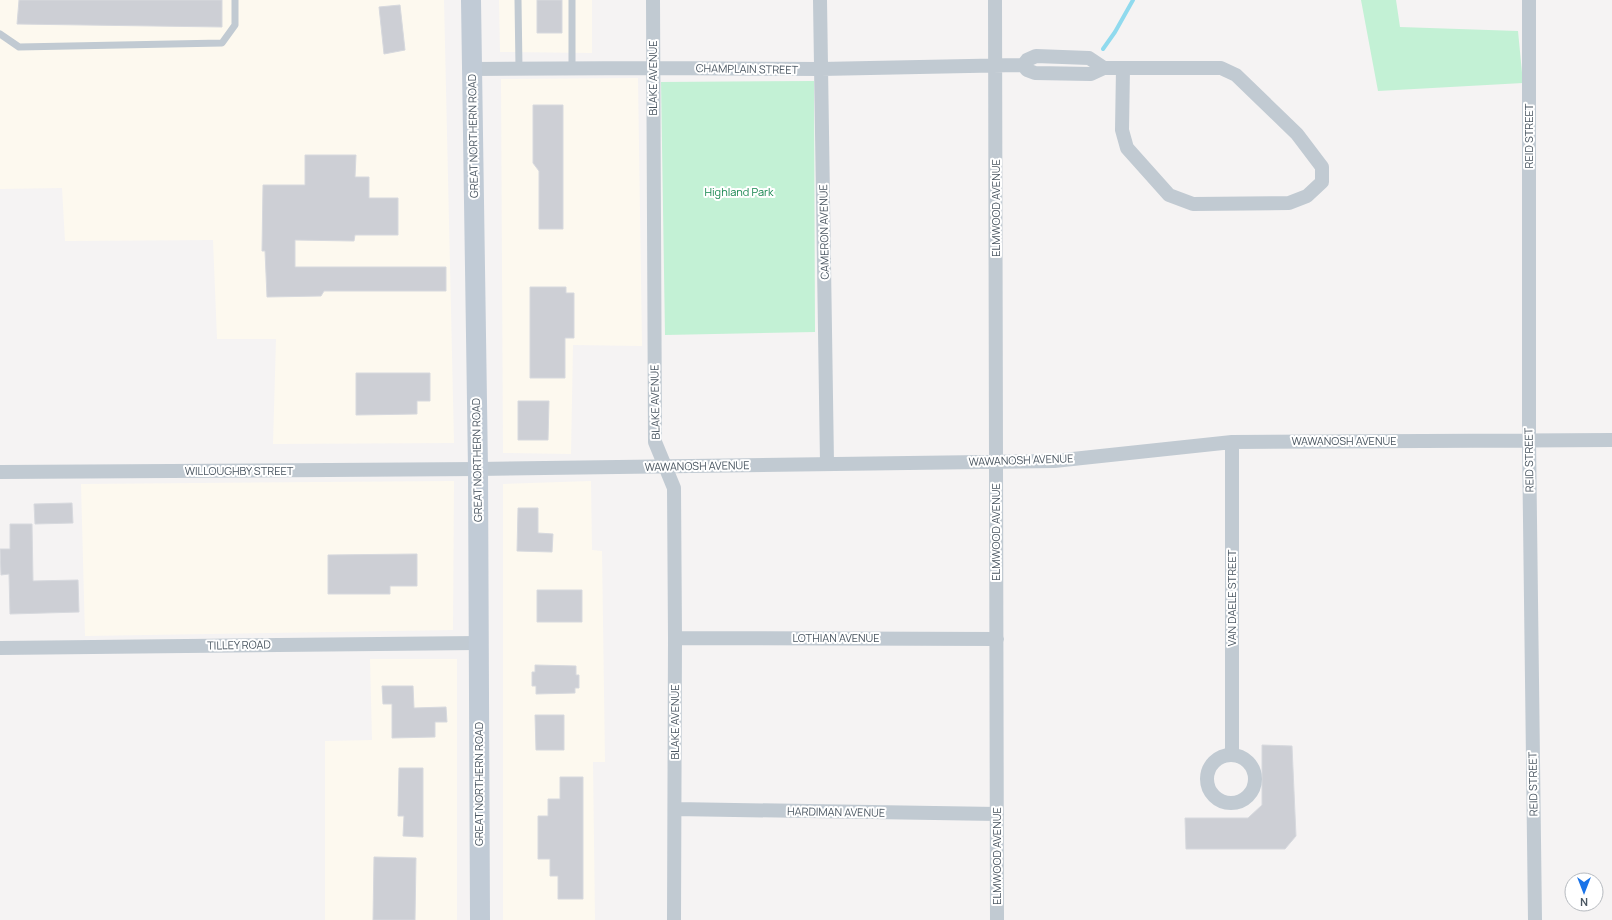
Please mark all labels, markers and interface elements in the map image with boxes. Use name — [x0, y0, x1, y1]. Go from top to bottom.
street label: BLAKE AVENUE — [645, 41, 660, 115]
street label: CHAMPLAIN STREET — [696, 60, 799, 77]
street label: GREAT NORTHERN ROAD — [464, 74, 481, 198]
street label: REID STREET — [1521, 103, 1536, 168]
street label: ELMWOOD AVENUE — [988, 159, 1003, 257]
park label: Highland Park — [705, 184, 774, 199]
street label: CAMERON AVENUE — [815, 184, 832, 280]
street label: BLAKE AVENUE — [646, 364, 663, 440]
street label: GREAT NORTHERN ROAD — [468, 398, 485, 522]
street label: REID STREET — [1520, 427, 1537, 493]
street label: WAWANOSH AVENUE — [1292, 433, 1396, 448]
street label: WAWANOSH AVENUE — [968, 450, 1074, 469]
street label: WAWANOSH AVENUE — [644, 457, 750, 474]
street label: WILLOUGHBY STREET — [185, 463, 294, 478]
street label: ELMWOOD AVENUE — [988, 483, 1003, 581]
street label: VAN DAELE STREET — [1224, 549, 1239, 646]
street label: LOTHIAN AVENUE — [792, 630, 880, 645]
street label: TILLEY ROAD — [207, 636, 271, 653]
street label: BLAKE AVENUE — [667, 685, 682, 759]
street label: GREAT NORTHERN ROAD — [471, 722, 486, 846]
street label: REID STREET — [1524, 751, 1541, 817]
street label: HARDIMAN AVENUE — [787, 803, 885, 820]
street label: ELMWOOD AVENUE — [989, 807, 1004, 905]
north arrow — [1564, 872, 1604, 912]
text: N — [1580, 895, 1588, 910]

